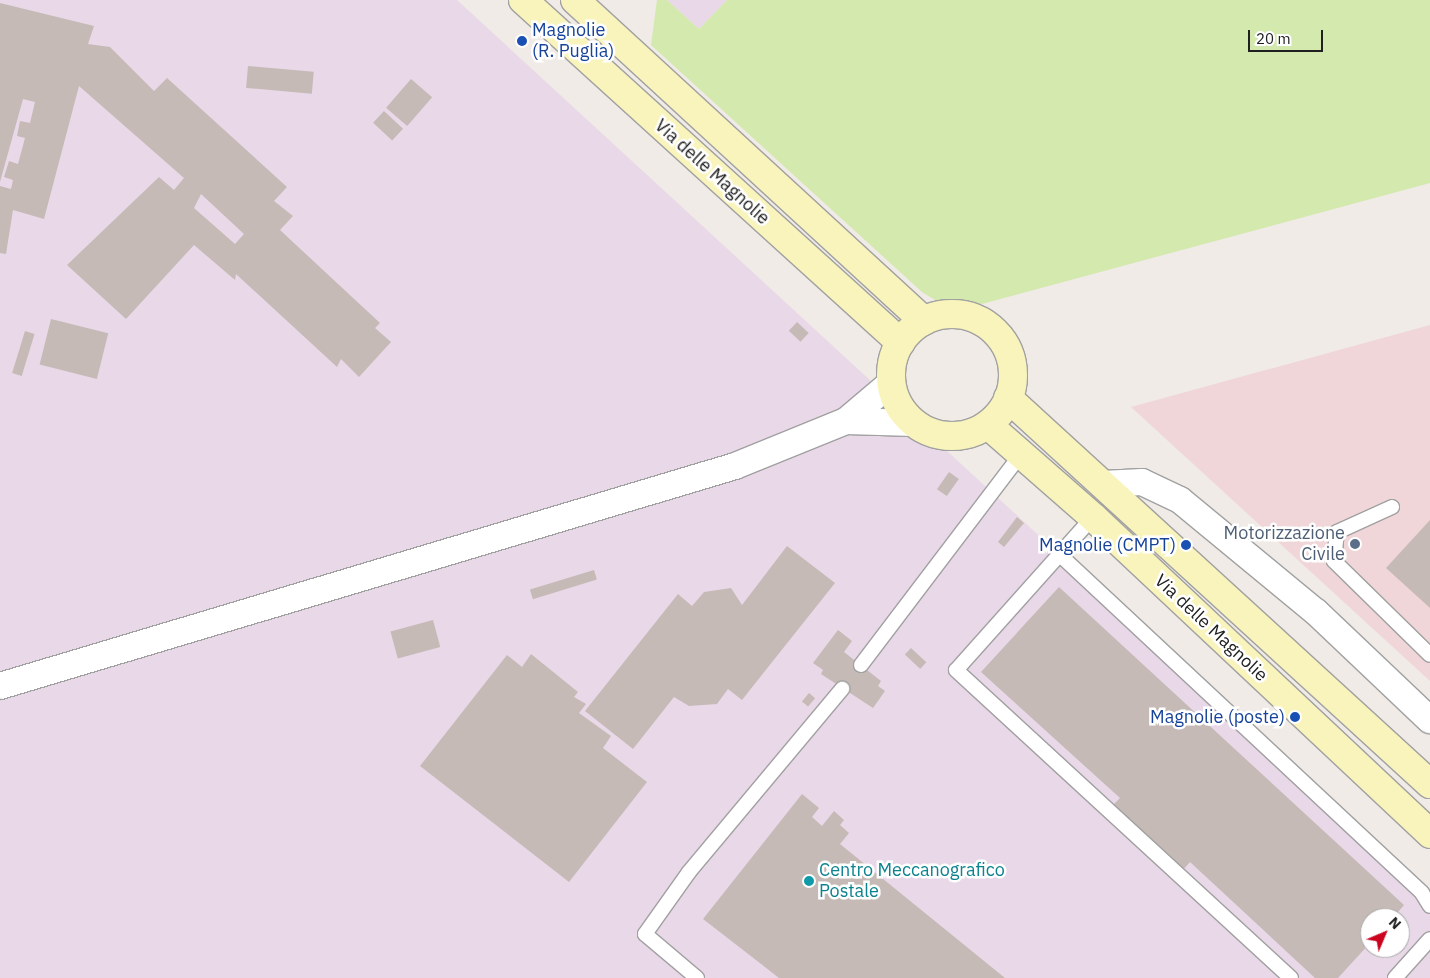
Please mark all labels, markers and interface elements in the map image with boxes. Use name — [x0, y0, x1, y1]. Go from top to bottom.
place label: Magnolie (R. Puglia) — [532, 20, 614, 62]
scale bar — [1250, 20, 1325, 52]
text: 20 m — [1256, 29, 1291, 48]
marker: Magnolie (R. Puglia) — [516, 35, 528, 47]
street label: Via delle Magnolie — [650, 115, 774, 229]
place label: Motorizzazione Civile — [1224, 523, 1345, 566]
place label: Magnolie (CMPT) — [1039, 534, 1176, 556]
marker: Motorizzazione Civile — [1349, 538, 1361, 550]
marker: Magnolie (CMPT) — [1180, 539, 1192, 551]
street label: Via delle Magnolie — [1150, 570, 1272, 686]
place label: Magnolie (poste) — [1150, 706, 1285, 728]
marker: Magnolie (poste) — [1289, 711, 1301, 723]
place label: Centro Meccanografico Postale — [819, 860, 1005, 902]
marker: Centro Meccanografico Postale — [803, 875, 815, 887]
north arrow — [1360, 908, 1410, 958]
text: N — [1385, 913, 1405, 933]

